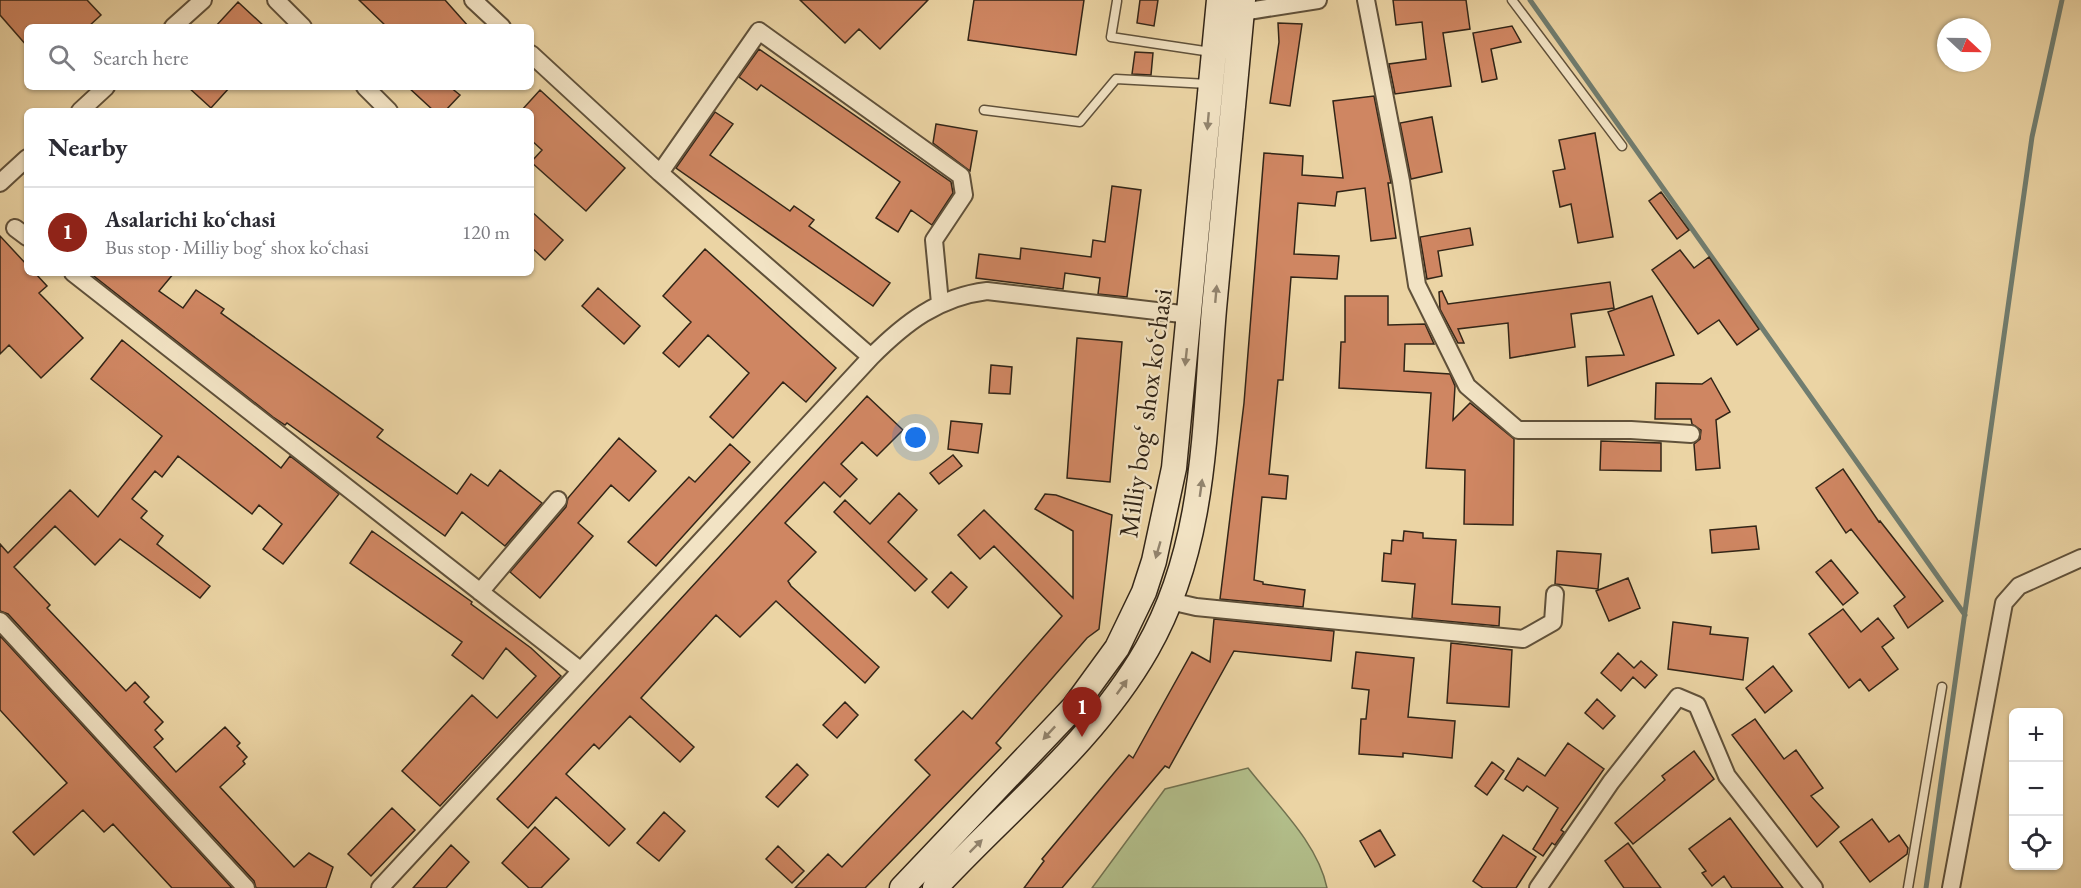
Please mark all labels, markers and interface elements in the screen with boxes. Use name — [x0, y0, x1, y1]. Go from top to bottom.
north arrow — [1937, 18, 1991, 72]
search box — [24, 24, 534, 90]
icon: search — [45, 41, 78, 74]
text: Search here — [93, 43, 188, 72]
one-way arrow — [1203, 112, 1213, 131]
text: Nearby — [48, 130, 128, 164]
text: Asalarichi koʻchasi — [105, 205, 276, 234]
text: 1 — [62, 219, 73, 245]
text: 120 m — [462, 219, 510, 245]
text: Bus stop · Milliy bog‘ shox ko‘chasi — [105, 234, 369, 260]
one-way arrow — [1211, 284, 1221, 303]
street label: Milliy bog‘ shox ko‘chasi — [1110, 286, 1180, 540]
one-way arrow — [1181, 347, 1190, 366]
your location — [901, 423, 930, 452]
one-way arrow — [1196, 479, 1205, 498]
one-way arrow — [1153, 541, 1162, 559]
one-way arrow — [1116, 680, 1128, 696]
pin: 1 — [1062, 688, 1102, 737]
map controls — [2009, 708, 2063, 870]
button: + — [2009, 708, 2063, 762]
one-way arrow — [1043, 725, 1056, 740]
button: − — [2009, 762, 2063, 816]
button: locate — [2009, 816, 2063, 870]
one-way arrow — [969, 840, 983, 854]

